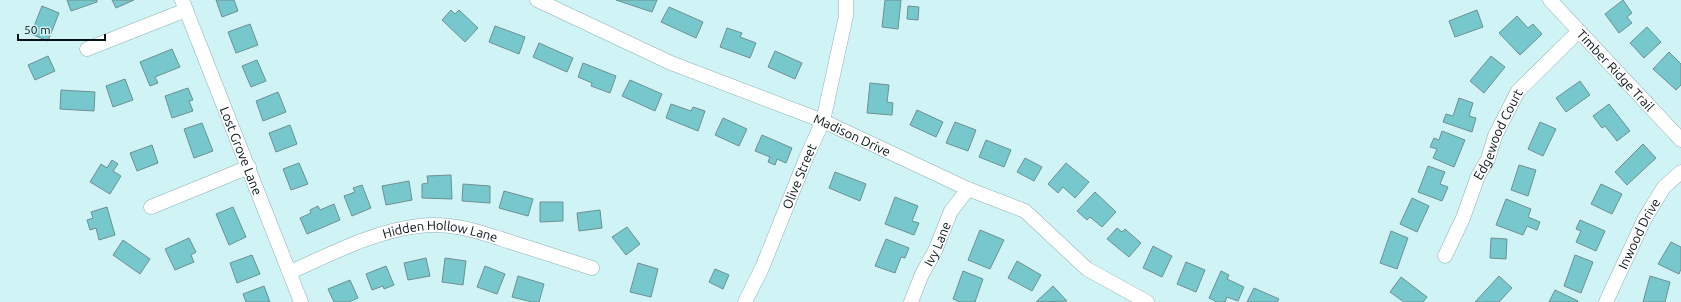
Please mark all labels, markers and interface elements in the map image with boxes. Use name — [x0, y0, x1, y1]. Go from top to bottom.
scale bar — [18, 16, 105, 42]
text: 50 m — [24, 23, 51, 36]
street label: Timber Ridge Trail — [1574, 27, 1657, 114]
street label: Edgewood Court — [1471, 87, 1525, 182]
street label: Lost Grove Lane — [218, 105, 265, 197]
street label: Madison Drive — [812, 111, 893, 159]
street label: Olive Street — [779, 141, 819, 211]
street label: Inwood Drive — [1615, 196, 1663, 271]
street label: Hidden Hollow Lane — [381, 218, 500, 244]
street label: Ivy Lane — [921, 220, 953, 268]

